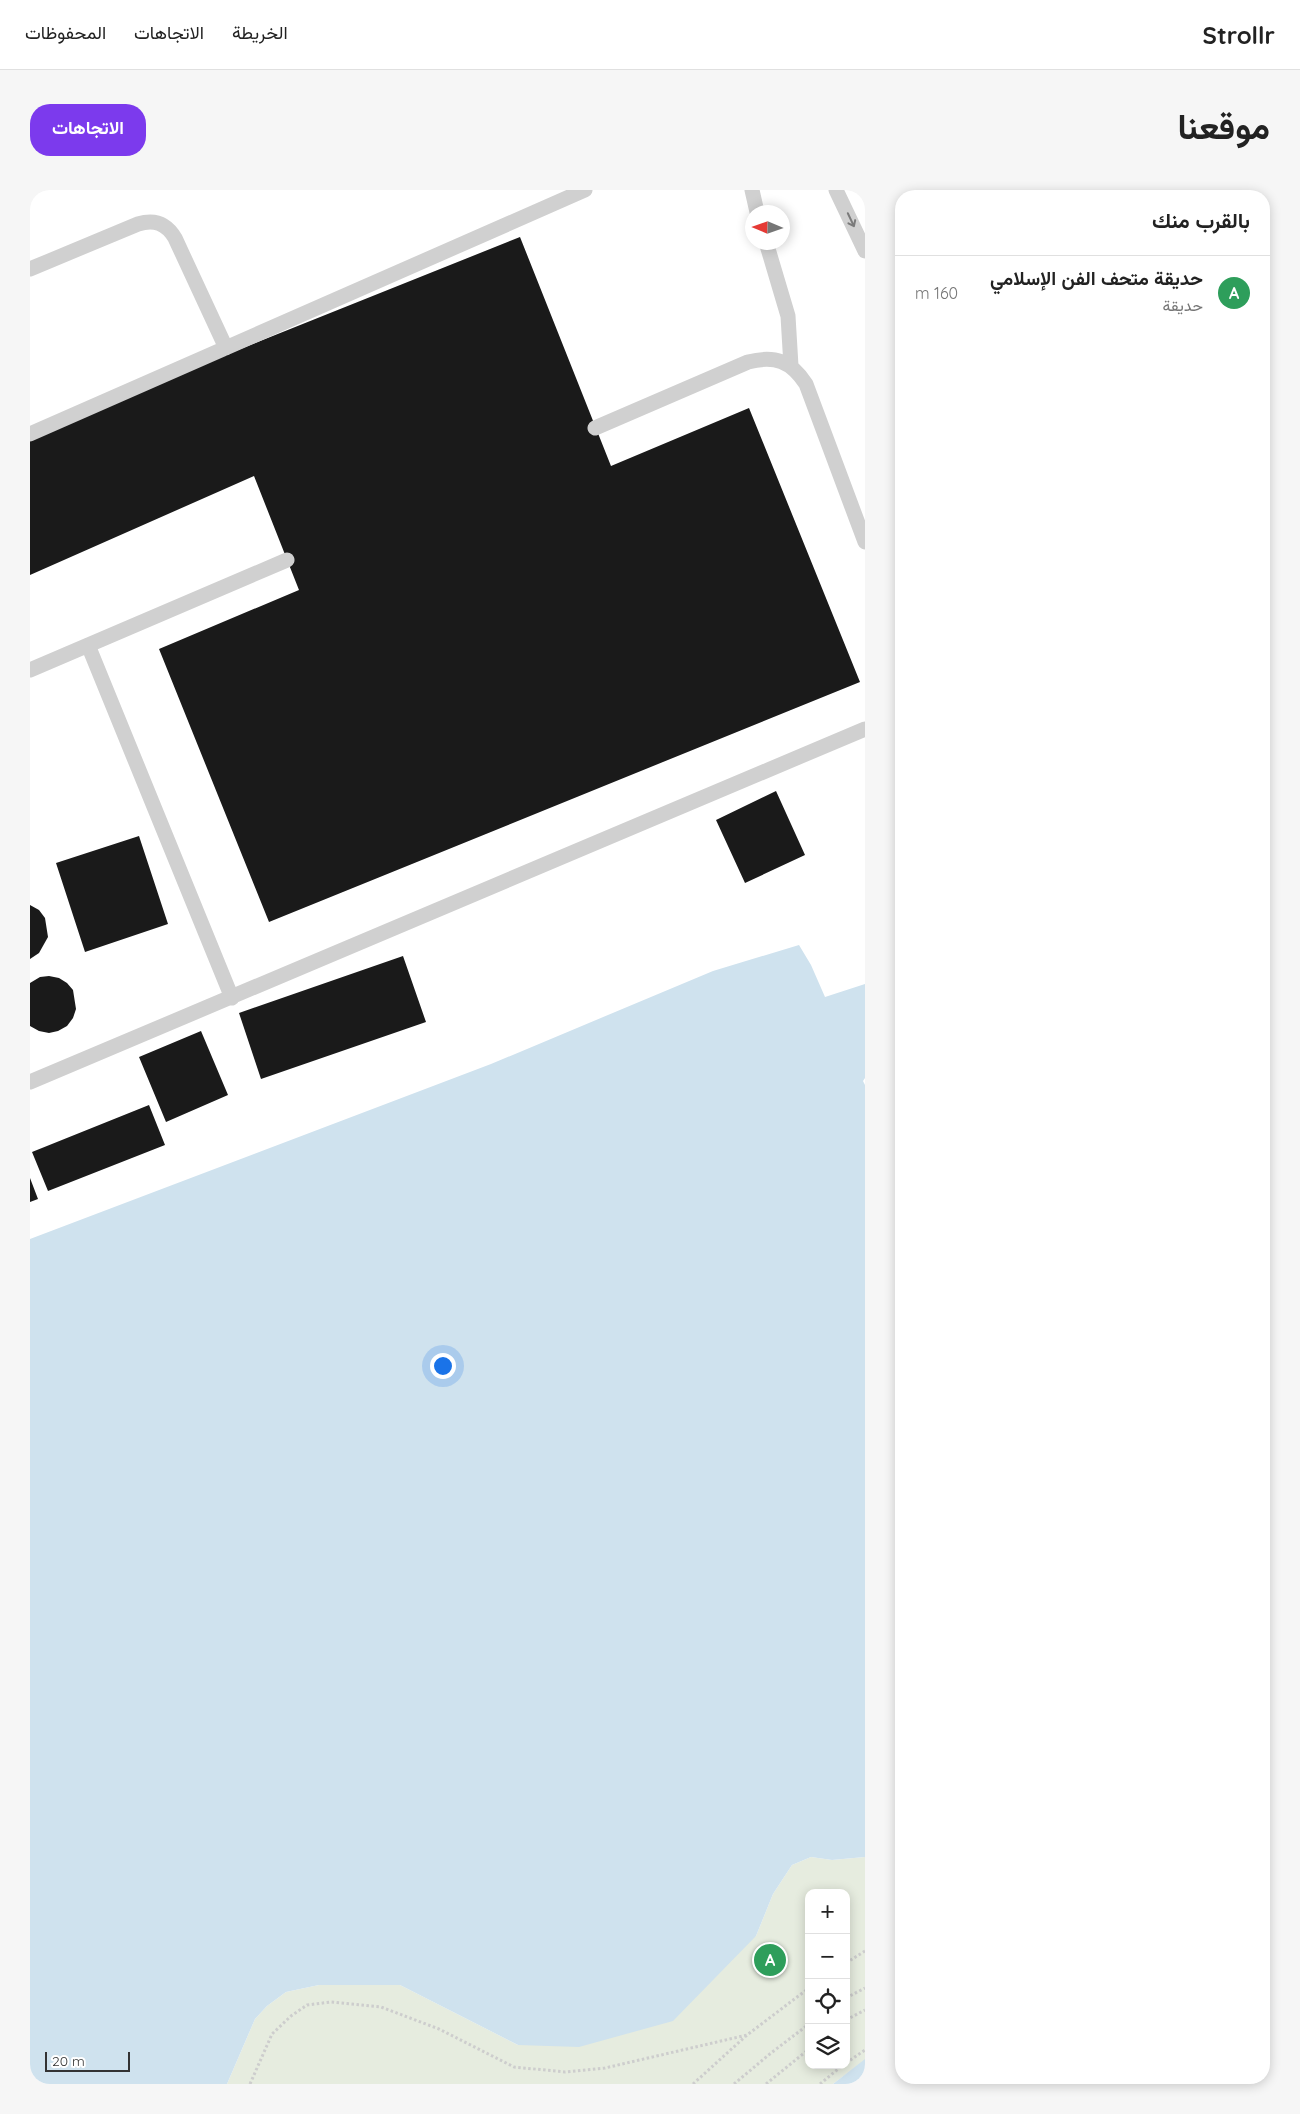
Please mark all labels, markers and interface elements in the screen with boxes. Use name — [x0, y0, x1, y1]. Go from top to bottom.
text: Strollr — [1203, 20, 1275, 50]
text: المحفوظات — [25, 21, 106, 44]
text: الاتجاهات — [134, 21, 204, 44]
text: الخريطة — [232, 21, 288, 44]
button: الاتجاهات — [30, 104, 146, 156]
text: موقعنا — [1177, 104, 1270, 148]
north arrow — [745, 205, 790, 250]
text: بالقرب منك — [1152, 207, 1250, 233]
one-way arrow — [846, 212, 856, 227]
text: حديقة متحف الفن الإسلامي — [990, 266, 1203, 290]
text: 160 m — [915, 283, 958, 303]
text: A — [1229, 283, 1239, 303]
text: حديقة — [1163, 295, 1203, 315]
your location — [430, 1353, 456, 1379]
map controls — [805, 1889, 850, 2069]
button: + — [805, 1889, 850, 1934]
button: − — [805, 1934, 850, 1979]
pin: A — [754, 1941, 786, 1979]
button: locate — [805, 1979, 850, 2024]
button: layers — [805, 2024, 850, 2069]
scale bar — [45, 2049, 130, 2072]
text: 20 m — [52, 2052, 85, 2070]

